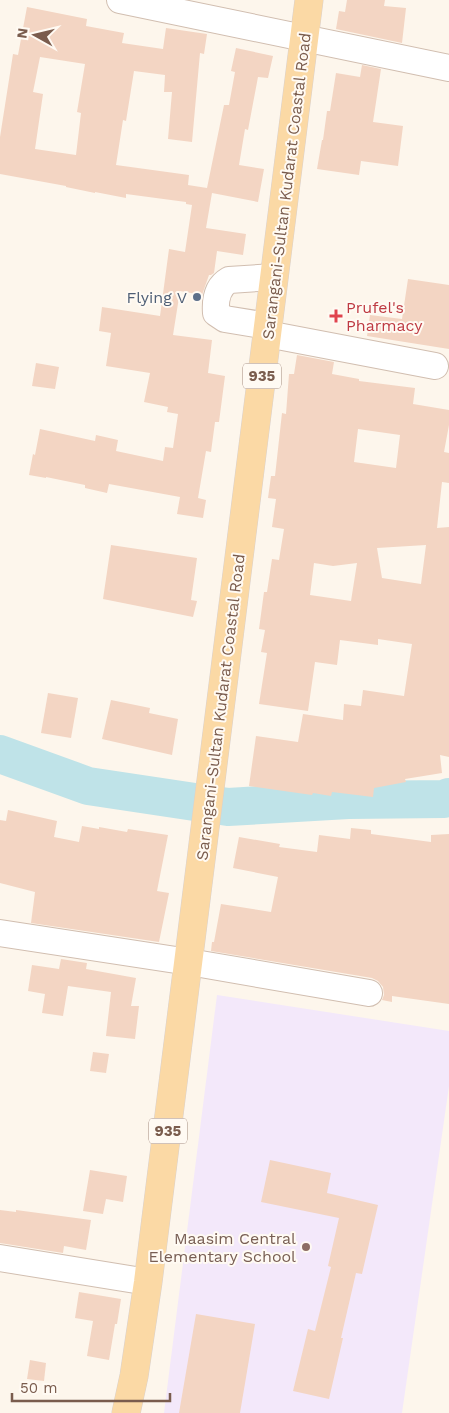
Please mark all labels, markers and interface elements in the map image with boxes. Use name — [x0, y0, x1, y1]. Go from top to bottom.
north arrow — [10, 10, 60, 60]
text: N — [13, 27, 31, 39]
street label: Sarangani-Sultan Kudarat Coastal Road — [258, 32, 315, 340]
place label: Flying V — [127, 288, 187, 307]
marker: Flying V — [191, 291, 203, 303]
place label: Prufel's Pharmacy — [346, 298, 423, 335]
marker: Prufel's Pharmacy — [330, 310, 342, 322]
road number: 935 — [243, 364, 281, 388]
street label: Sarangani-Sultan Kudarat Coastal Road — [192, 553, 249, 861]
road number: 935 — [149, 1118, 187, 1144]
place label: Maasim Central Elementary School — [149, 1229, 296, 1266]
marker: Maasim Central Elementary School — [300, 1241, 312, 1253]
scale bar — [12, 1370, 170, 1402]
text: 50 m — [20, 1379, 57, 1397]

